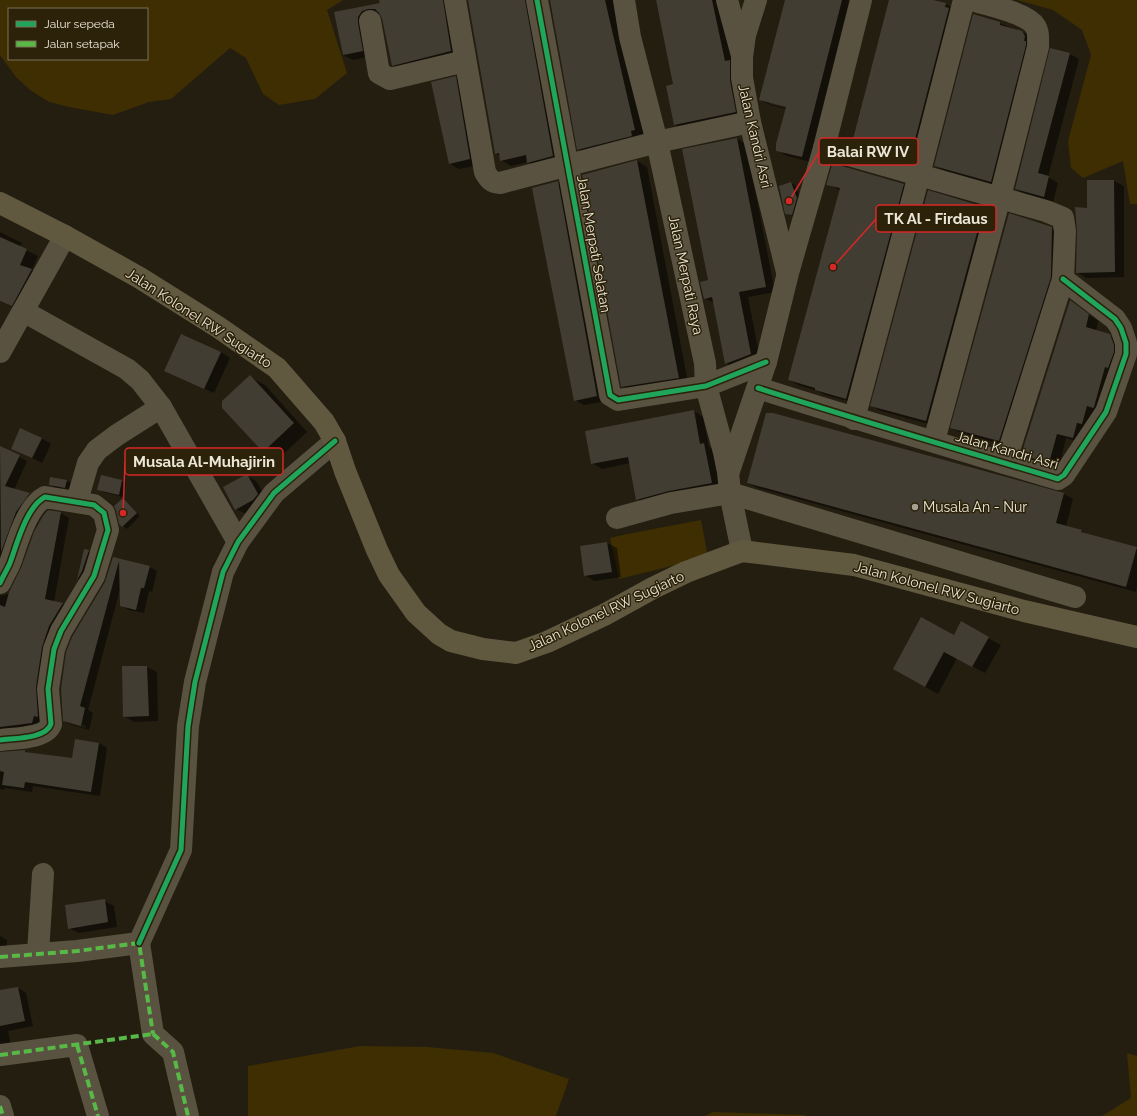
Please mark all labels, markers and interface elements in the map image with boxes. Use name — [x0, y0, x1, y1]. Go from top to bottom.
legend — [8, 8, 148, 60]
text: Jalur sepeda — [44, 17, 115, 31]
text: Jalan setapak — [44, 37, 120, 51]
street label: Jalan Kandri Asri — [735, 83, 775, 189]
callout: Balai RW IV — [819, 138, 918, 165]
text: Balai RW IV — [827, 143, 910, 161]
street label: Jalan Merpati Selatan — [574, 174, 614, 314]
callout: TK Al - Firdaus — [876, 205, 996, 232]
text: TK Al - Firdaus — [884, 210, 988, 228]
street label: Jalan Merpati Raya — [666, 214, 706, 336]
street label: Jalan Kolonel RW Sugiarto — [123, 265, 275, 371]
street label: Jalan Kandri Asri — [954, 428, 1060, 472]
callout: Musala Al-Muhajirin — [125, 448, 283, 475]
text: Musala Al-Muhajirin — [133, 453, 275, 471]
place label: Musala An - Nur — [923, 499, 1027, 515]
marker: Musala An - Nur — [910, 502, 920, 512]
street label: Jalan Kolonel RW Sugiarto — [853, 558, 1021, 618]
street label: Jalan Kolonel RW Sugiarto — [525, 568, 687, 654]

